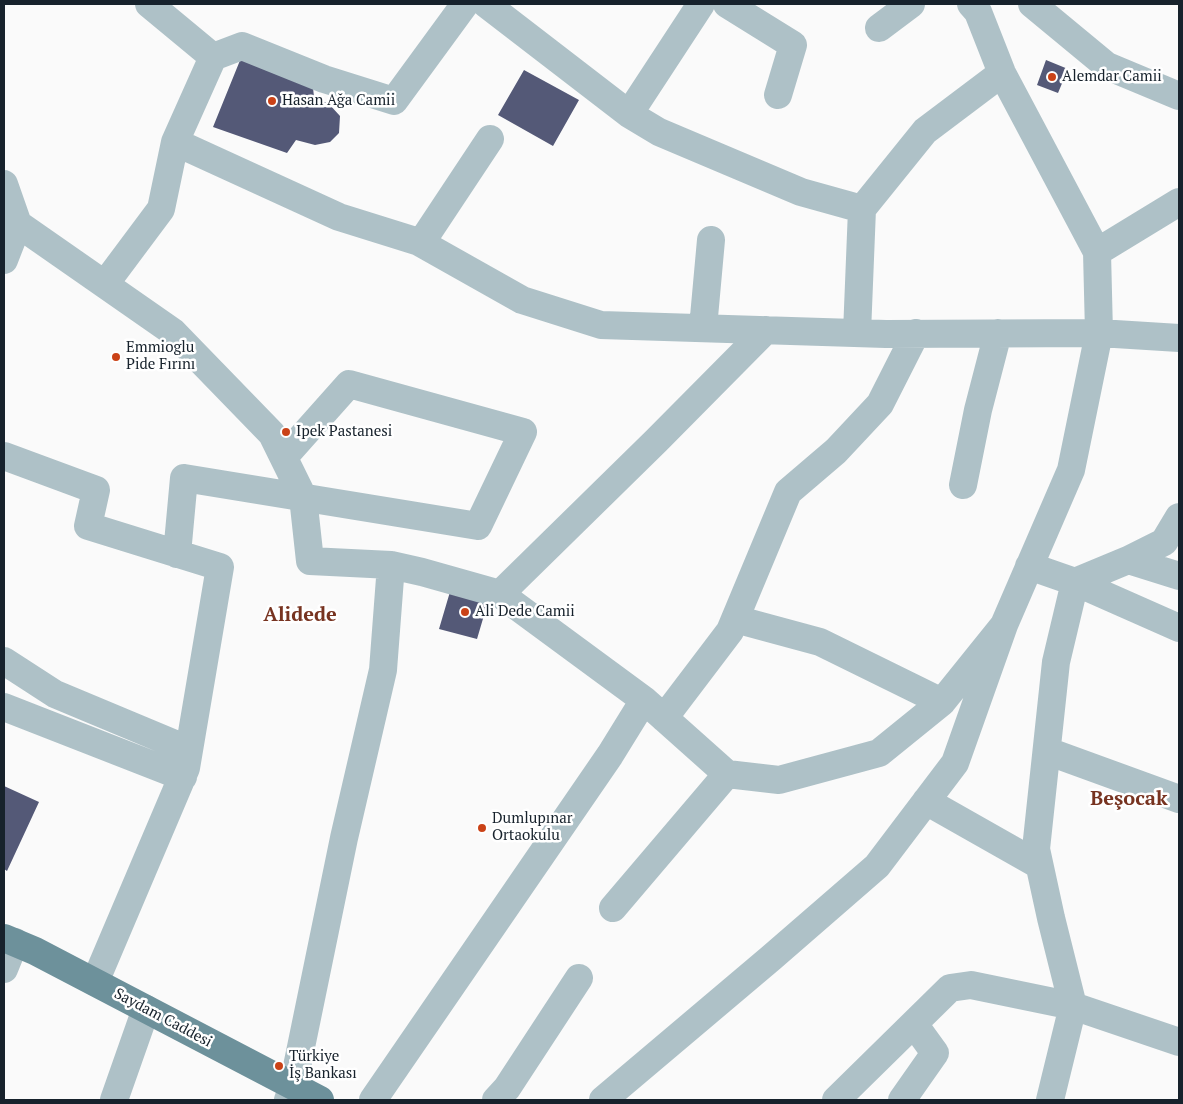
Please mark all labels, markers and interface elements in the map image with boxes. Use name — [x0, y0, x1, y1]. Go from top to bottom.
place label: Alemdar Camii — [1062, 68, 1162, 86]
marker: Alemdar Camii — [1046, 71, 1058, 83]
place label: Hasan Ağa Camii — [282, 92, 395, 110]
marker: Hasan Ağa Camii — [266, 95, 278, 107]
place label: Emmioglu Pide Fırını — [126, 339, 195, 374]
marker: Emmioglu Pide Fırını — [110, 351, 122, 363]
place label: Ipek Pastanesi — [296, 423, 392, 441]
marker: Ipek Pastanesi — [280, 426, 292, 438]
district label: Alidede — [263, 603, 337, 627]
place label: Ali Dede Camii — [475, 603, 575, 621]
marker: Ali Dede Camii — [459, 606, 471, 618]
district label: Beşocak — [1090, 787, 1168, 811]
place label: Dumlupınar Ortaokulu — [492, 810, 573, 845]
marker: Dumlupınar Ortaokulu — [476, 822, 488, 834]
street label: Saydam Caddesi — [111, 985, 215, 1051]
place label: Türkiye İş Bankası — [289, 1048, 357, 1083]
marker: Türkiye İş Bankası — [273, 1060, 285, 1072]

